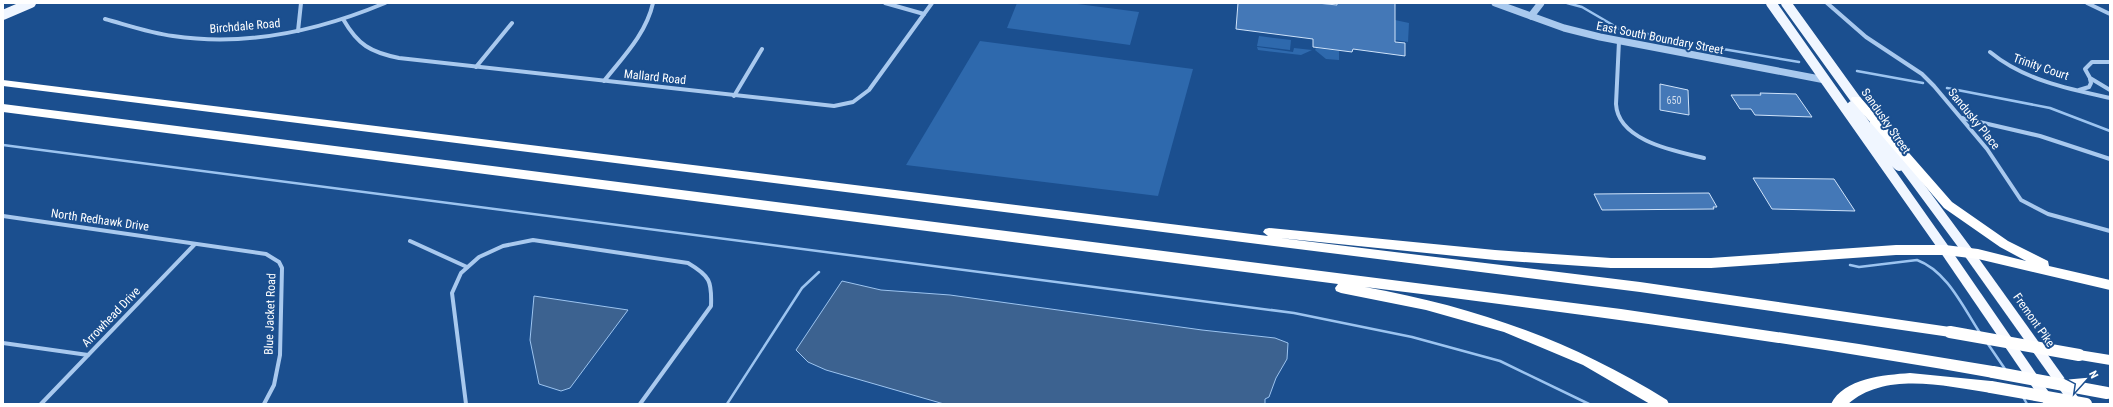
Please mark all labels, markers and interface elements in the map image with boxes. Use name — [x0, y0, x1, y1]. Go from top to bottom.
street label: Birchdale Road — [209, 16, 281, 36]
street label: East South Boundary Street — [1595, 19, 1725, 57]
street label: Trinity Court — [2011, 51, 2071, 83]
street label: Mallard Road — [623, 67, 687, 87]
street label: Sandusky Street — [1858, 86, 1914, 157]
street label: Sandusky Place — [1945, 86, 2003, 153]
house number: 650 — [1667, 95, 1681, 106]
street label: North Redhawk Drive — [50, 206, 150, 234]
street label: Blue Jacket Road — [262, 273, 278, 355]
street label: Arrowhead Drive — [79, 284, 143, 350]
street label: Fremont Pike — [2010, 290, 2058, 350]
north arrow — [2065, 359, 2105, 399]
text: N — [2086, 369, 2101, 381]

